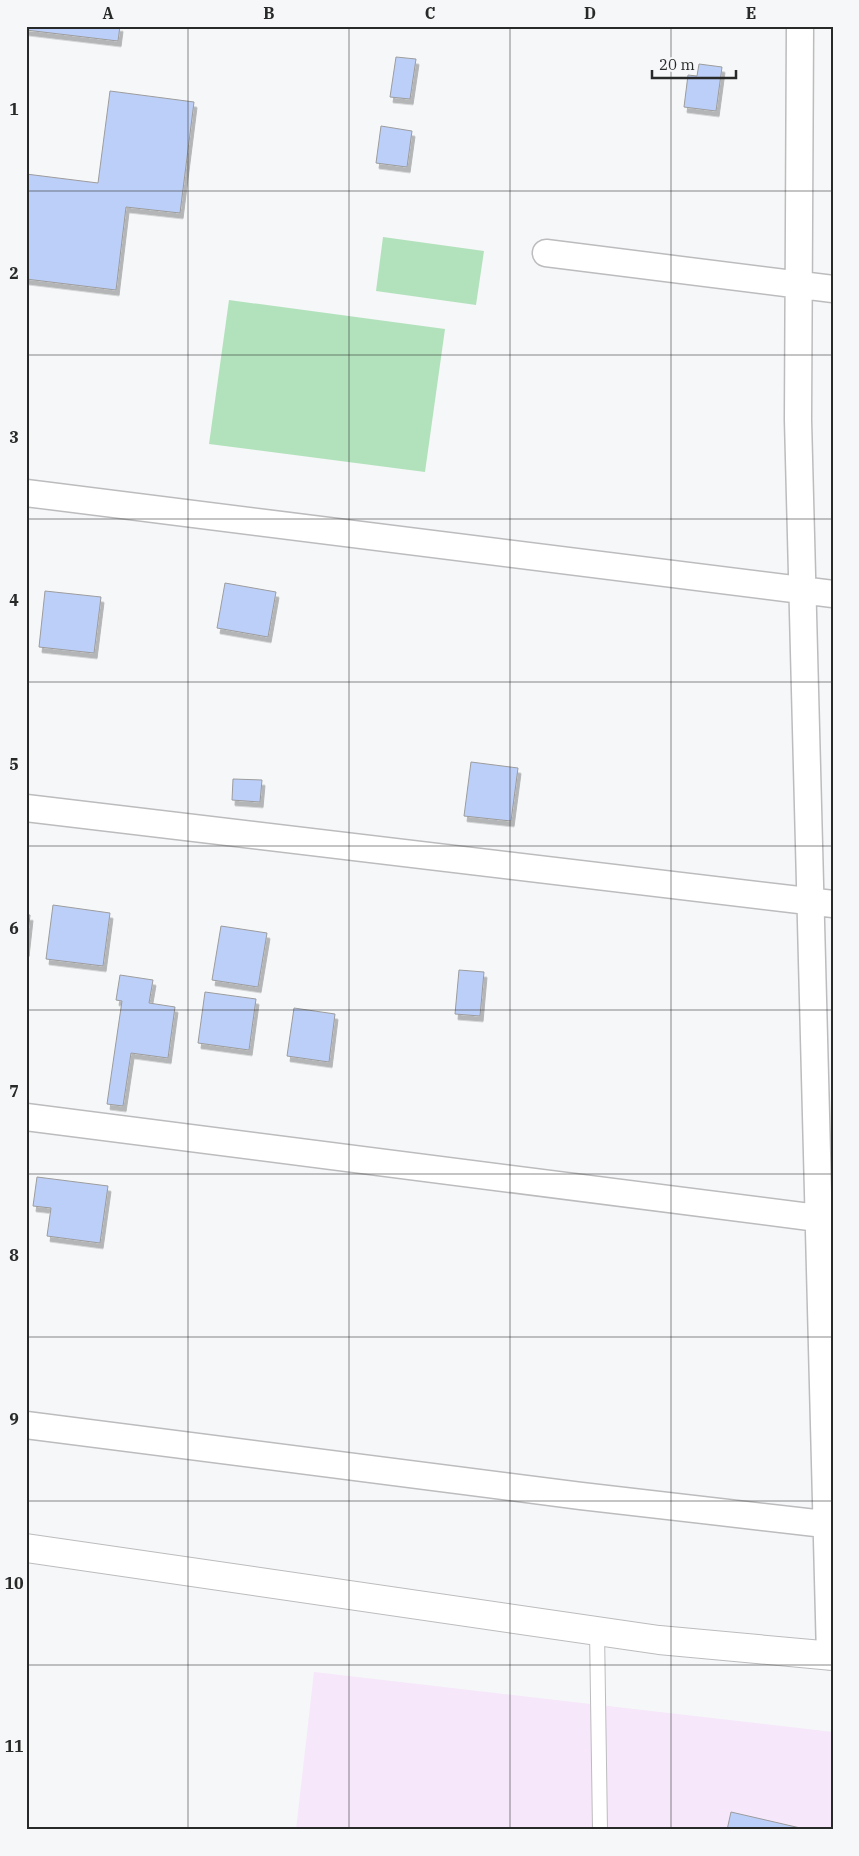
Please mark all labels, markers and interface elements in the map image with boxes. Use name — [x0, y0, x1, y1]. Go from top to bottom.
text: A — [102, 3, 114, 23]
text: B — [263, 3, 275, 23]
text: C — [425, 3, 435, 23]
text: D — [584, 3, 596, 23]
text: E — [746, 3, 756, 23]
scale bar — [652, 48, 735, 80]
text: 20 m — [659, 55, 695, 74]
text: 1 — [9, 99, 19, 119]
text: 2 — [9, 263, 19, 283]
text: 3 — [9, 427, 19, 447]
text: 4 — [9, 590, 19, 610]
text: 5 — [9, 754, 19, 774]
text: 6 — [9, 918, 19, 938]
text: 7 — [9, 1081, 19, 1101]
text: 8 — [9, 1245, 19, 1265]
text: 9 — [9, 1409, 19, 1429]
text: 10 — [4, 1573, 24, 1593]
text: 11 — [4, 1736, 24, 1756]

